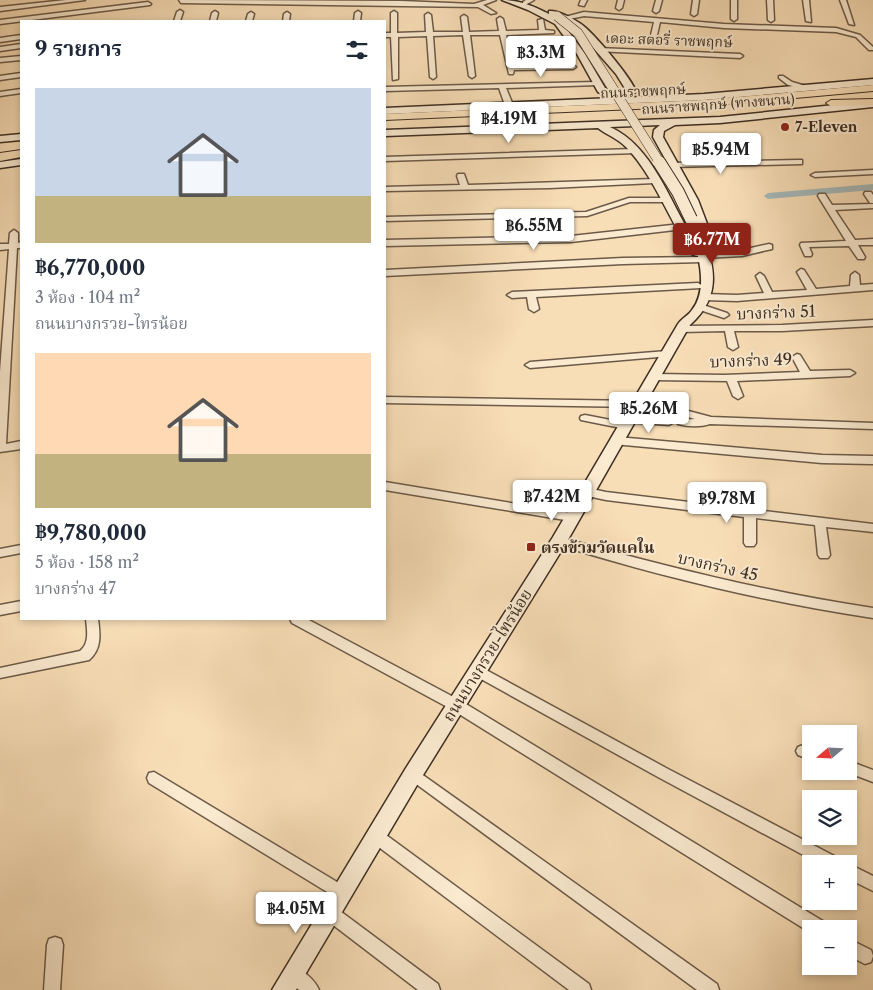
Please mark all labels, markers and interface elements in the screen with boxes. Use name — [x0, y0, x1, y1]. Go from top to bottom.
street label: เดอะ สตอรี่ ราชพฤกษ์ — [605, 28, 733, 51]
text: 9 รายการ — [35, 36, 122, 61]
icon: filters — [343, 36, 371, 64]
pin: ฿3.3M — [506, 36, 576, 78]
text: ฿3.3M — [517, 42, 565, 62]
street label: ถนนราชพฤกษ์ — [600, 80, 687, 102]
street label: ถนนราชพฤกษ์ (ทางขนาน) — [641, 90, 795, 118]
pin: ฿4.19M — [468, 102, 550, 144]
text: ฿4.19M — [481, 108, 537, 128]
place label: 7-Eleven — [795, 118, 858, 136]
icon: home — [158, 120, 248, 210]
marker: 7-Eleven — [779, 121, 791, 133]
pin: ฿5.94M — [680, 132, 762, 175]
text: ฿5.94M — [692, 139, 750, 159]
pin: ฿6.55M — [493, 208, 575, 251]
text: ฿6.55M — [505, 215, 563, 235]
pin: ฿6.77M — [671, 222, 753, 265]
text: ฿6.77M — [684, 229, 740, 249]
text: ฿6,770,000 — [35, 255, 145, 280]
text: 3 ห้อง · 104 m² — [35, 287, 140, 307]
street label: บางกร่าง 51 — [736, 301, 816, 323]
text: ถนนบางกรวย-ไทรน้อย — [35, 313, 188, 333]
street label: บางกร่าง 49 — [709, 349, 793, 371]
icon: home — [158, 385, 248, 475]
pin: ฿5.26M — [608, 392, 690, 434]
text: ฿5.26M — [620, 398, 678, 418]
pin: ฿7.42M — [511, 480, 593, 522]
pin: ฿9.78M — [686, 482, 768, 524]
text: ฿7.42M — [524, 486, 580, 506]
text: ฿9.78M — [698, 488, 756, 508]
text: ฿9,780,000 — [35, 520, 147, 545]
place label: ตรงข้ามวัดแคใน — [541, 537, 655, 557]
marker: ตรงข้ามวัดแคใน — [525, 541, 537, 553]
street label: บางกร่าง 45 — [676, 547, 760, 585]
text: 5 ห้อง · 158 m² — [35, 552, 139, 572]
text: บางกร่าง 47 — [35, 578, 116, 598]
street label: ถนนบางกรวย-ไทรน้อย — [438, 585, 536, 725]
north arrow — [802, 725, 858, 780]
map controls — [802, 725, 857, 975]
button: layers — [802, 790, 857, 845]
button: + — [802, 855, 857, 910]
pin: ฿4.05M — [255, 892, 337, 934]
text: ฿4.05M — [267, 898, 325, 918]
button: − — [802, 920, 857, 975]

